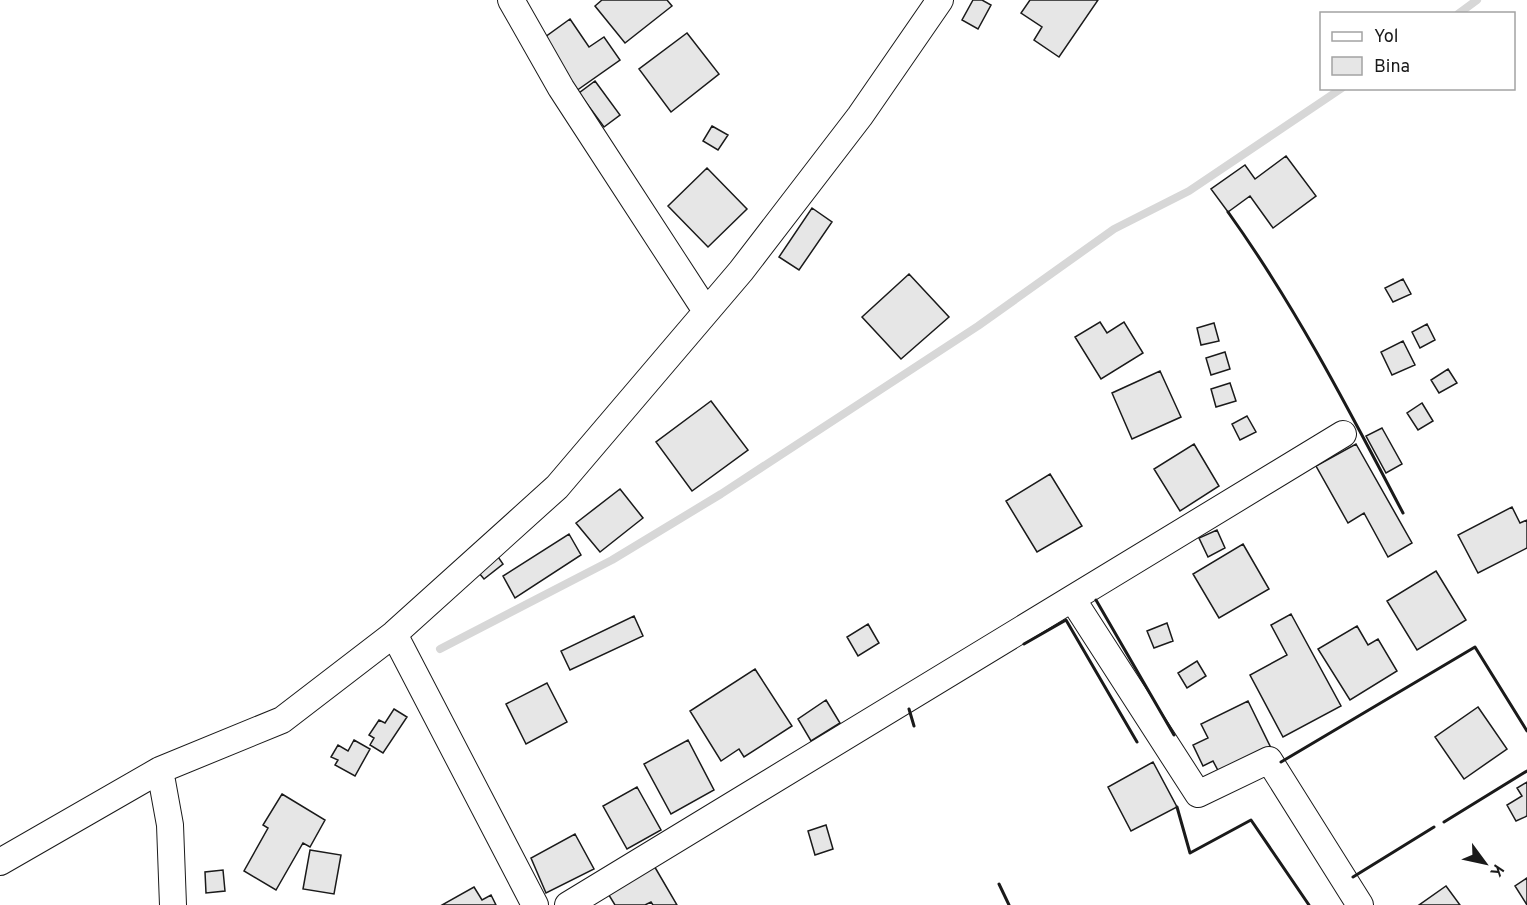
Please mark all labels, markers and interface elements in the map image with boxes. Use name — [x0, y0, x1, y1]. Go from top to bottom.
legend — [1320, 12, 1515, 90]
text: Yol — [1374, 26, 1399, 49]
text: Bina — [1374, 56, 1410, 79]
north arrow — [1455, 833, 1515, 893]
text: K — [1484, 860, 1507, 880]

